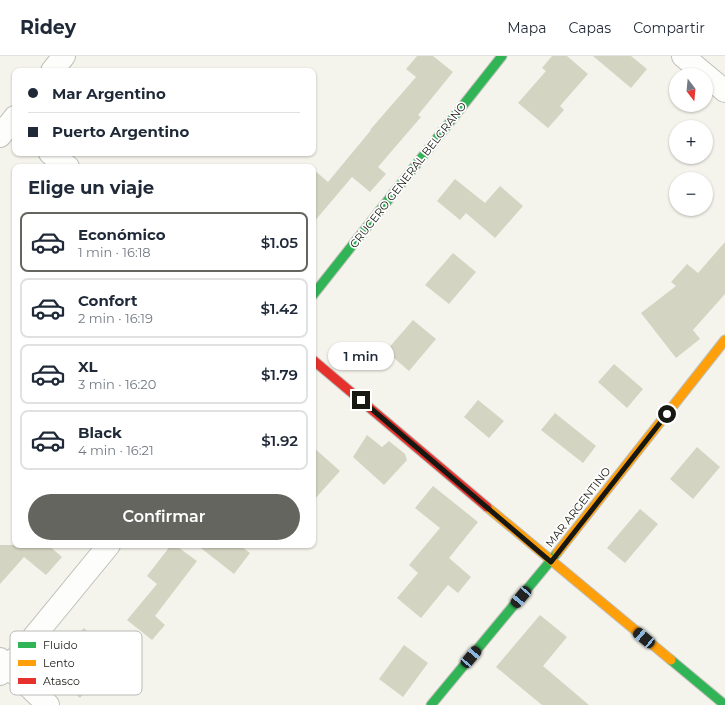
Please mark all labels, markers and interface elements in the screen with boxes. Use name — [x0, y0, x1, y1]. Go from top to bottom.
text: Ridey — [20, 16, 76, 39]
text: Mapa — [507, 19, 547, 37]
text: Capas — [569, 19, 611, 37]
text: Compartir — [633, 19, 705, 37]
north arrow — [669, 68, 713, 112]
map controls — [669, 68, 713, 216]
text: Mar Argentino — [52, 84, 166, 103]
street label: CRUCERO GENERAL BELGRANO — [347, 99, 469, 251]
button: + — [669, 120, 713, 164]
text: Puerto Argentino — [52, 122, 189, 141]
button: − — [669, 172, 713, 216]
text: Elige un viaje — [28, 177, 154, 199]
icon: car — [30, 224, 66, 260]
text: Económico — [78, 225, 166, 244]
text: $1.05 — [261, 233, 298, 252]
text: 1 min · 16:18 — [78, 244, 151, 260]
icon: car — [30, 290, 66, 326]
text: Confort — [78, 291, 138, 310]
text: $1.42 — [260, 299, 298, 318]
text: 2 min · 16:19 — [78, 310, 153, 326]
callout: 1 min — [328, 342, 394, 370]
text: 1 min — [344, 348, 378, 364]
icon: car — [30, 356, 66, 392]
text: XL — [78, 357, 97, 376]
text: $1.79 — [261, 365, 298, 384]
text: 3 min · 16:20 — [78, 376, 156, 392]
route end — [352, 391, 370, 409]
route start — [658, 405, 676, 423]
icon: car — [30, 422, 66, 458]
text: Black — [78, 423, 122, 442]
text: $1.92 — [261, 431, 298, 450]
text: 4 min · 16:21 — [78, 442, 154, 458]
street label: MAR ARGENTINO — [542, 464, 614, 550]
button: Confirmar — [28, 494, 300, 540]
car — [509, 584, 533, 610]
car — [631, 626, 657, 650]
legend — [10, 631, 142, 695]
text: Fluido — [43, 638, 78, 652]
car — [459, 644, 483, 670]
text: Lento — [43, 656, 75, 670]
text: Atasco — [43, 674, 80, 688]

